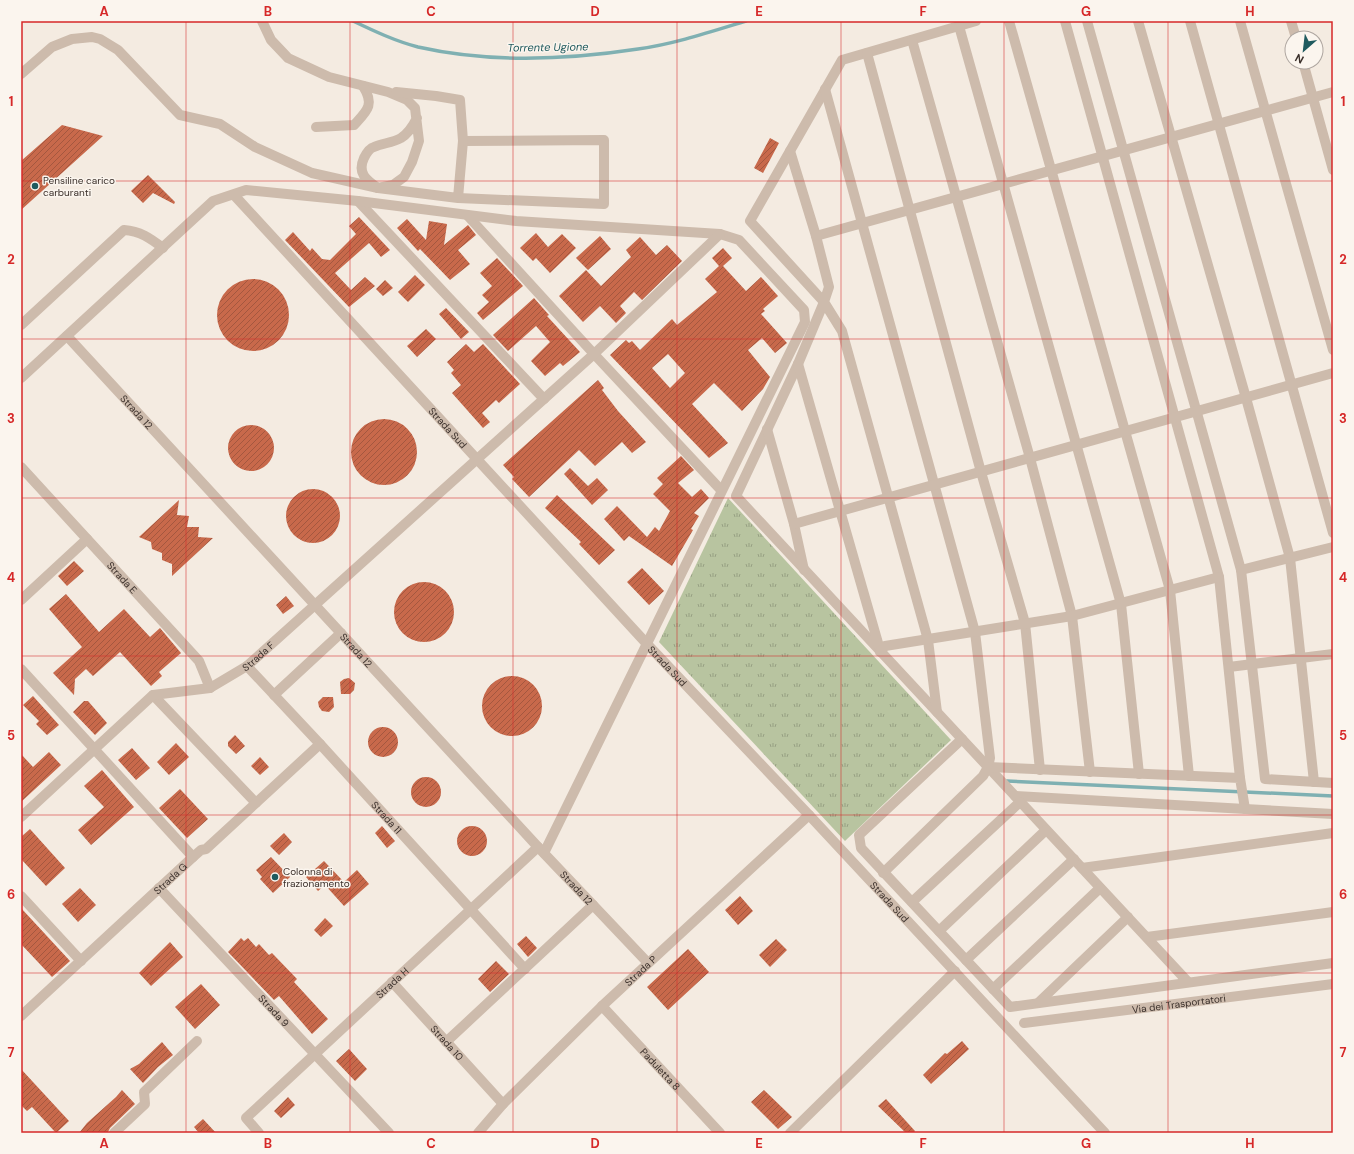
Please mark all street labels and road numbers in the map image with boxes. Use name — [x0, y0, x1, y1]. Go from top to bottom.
street label: Strada 12 — [118, 392, 156, 432]
street label: Strada Sud — [426, 404, 470, 451]
street label: Strada E — [104, 559, 140, 596]
street label: Strada 12 — [337, 630, 376, 670]
street label: Strada F — [240, 638, 277, 674]
street label: Strada Sud — [645, 643, 690, 689]
street label: Strada 11 — [369, 798, 405, 836]
street label: Strada G — [151, 860, 189, 897]
street label: Strada 12 — [557, 868, 596, 908]
street label: Strada Sud — [867, 879, 912, 925]
street label: Strada P — [622, 952, 659, 988]
street label: Strada H — [373, 964, 411, 1001]
street label: Via dei Trasportatori — [1131, 991, 1226, 1016]
street label: Strada 9 — [256, 992, 292, 1029]
street label: Strada 10 — [428, 1022, 467, 1063]
street label: Paduletta 8 — [638, 1045, 683, 1093]

